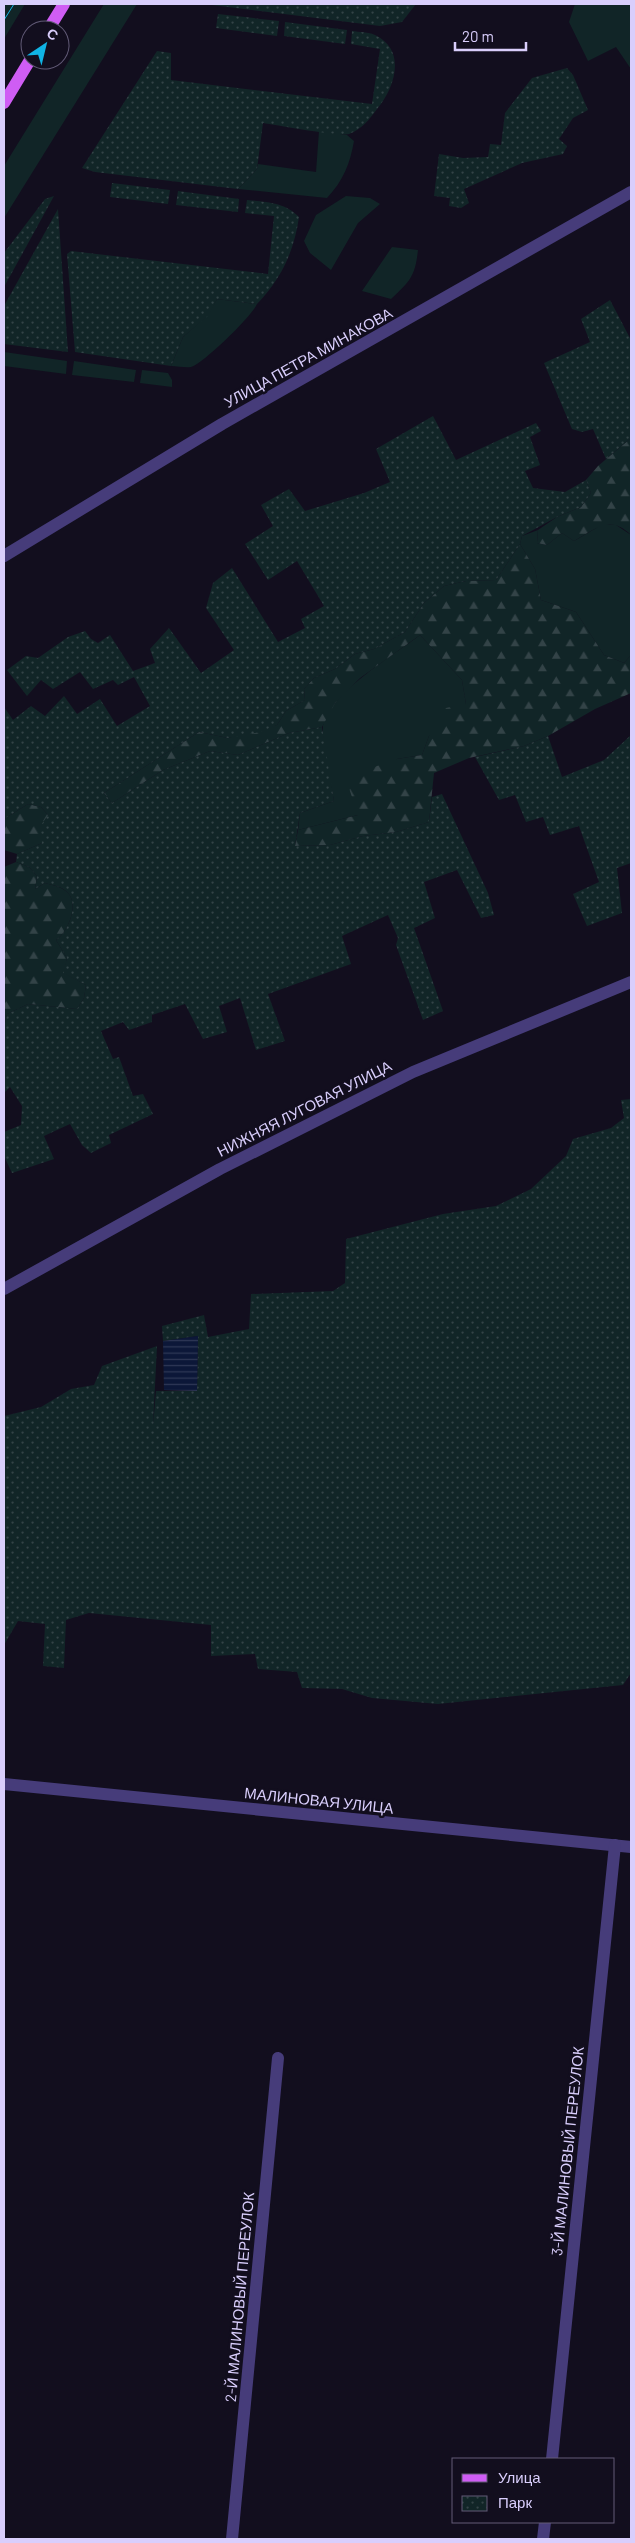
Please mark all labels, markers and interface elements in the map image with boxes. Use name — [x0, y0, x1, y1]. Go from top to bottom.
north arrow — [20, 20, 70, 70]
scale bar — [455, 20, 526, 52]
text: С — [44, 24, 62, 44]
text: 20 m — [462, 27, 494, 45]
street label: УЛИЦА ПЕТРА МИНАКОВА — [221, 303, 395, 411]
street label: НИЖНЯЯ ЛУГОВАЯ УЛИЦА — [214, 1056, 394, 1160]
street label: МАЛИНОВАЯ УЛИЦА — [243, 1783, 395, 1817]
street label: 3-Й МАЛИНОВЫЙ ПЕРЕУЛОК — [547, 2045, 587, 2257]
street label: 2-Й МАЛИНОВЫЙ ПЕРЕУЛОК — [221, 2191, 257, 2403]
legend — [452, 2458, 615, 2523]
text: Улица — [498, 2468, 541, 2486]
text: Парк — [498, 2493, 532, 2511]

